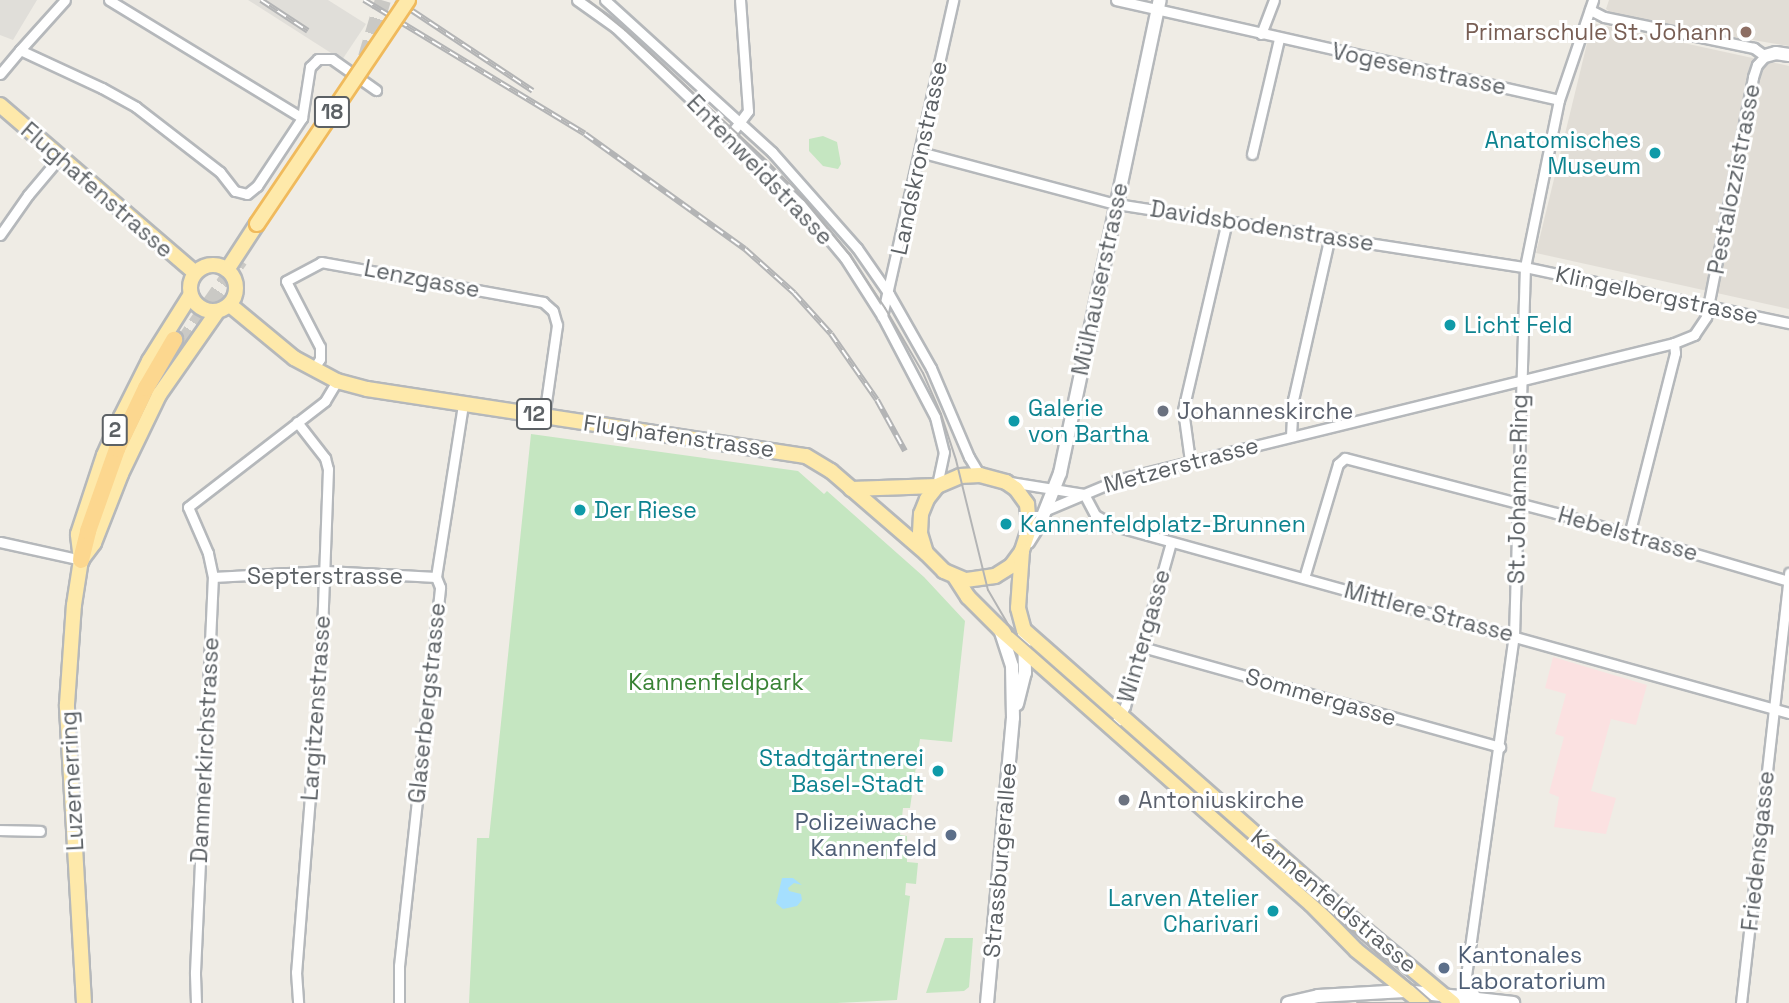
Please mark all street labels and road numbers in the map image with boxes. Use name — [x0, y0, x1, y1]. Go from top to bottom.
street label: Vogesenstrasse — [1329, 37, 1509, 101]
street label: Landskronstrasse — [885, 59, 953, 257]
street label: Pestalozzistrasse — [1702, 81, 1766, 277]
street label: Entenweidstrasse — [681, 89, 839, 251]
road number: 18 — [313, 94, 351, 130]
street label: Flughafenstrasse — [15, 116, 179, 264]
street label: Mülhauserstrasse — [1066, 180, 1134, 378]
street label: Davidsbodenstrasse — [1148, 195, 1376, 257]
street label: Lenzgasse — [362, 254, 482, 304]
street label: Klingelbergstrasse — [1553, 260, 1761, 330]
street label: St. Johanns-Ring — [1503, 393, 1533, 585]
road number: 12 — [515, 396, 553, 432]
street label: Flughafenstrasse — [582, 409, 776, 463]
road number: 2 — [101, 412, 129, 448]
street label: Metzerstrasse — [1101, 431, 1261, 499]
street label: Hebelstrasse — [1555, 501, 1701, 567]
street label: Septerstrasse — [247, 562, 403, 590]
street label: Wintergasse — [1112, 566, 1176, 706]
street label: Mittlere Strasse — [1341, 576, 1517, 648]
street label: Glaserbergstrasse — [403, 601, 451, 805]
street label: Largitzenstrasse — [296, 614, 336, 802]
street label: Dammerkirchstrasse — [185, 636, 225, 864]
street label: Sommergasse — [1242, 662, 1400, 732]
street label: Luzernerring — [55, 710, 89, 852]
street label: Strassburgerallee — [978, 761, 1022, 959]
street label: Friedensgasse — [1736, 770, 1780, 932]
street label: Kannenfeldstrasse — [1245, 824, 1423, 978]

